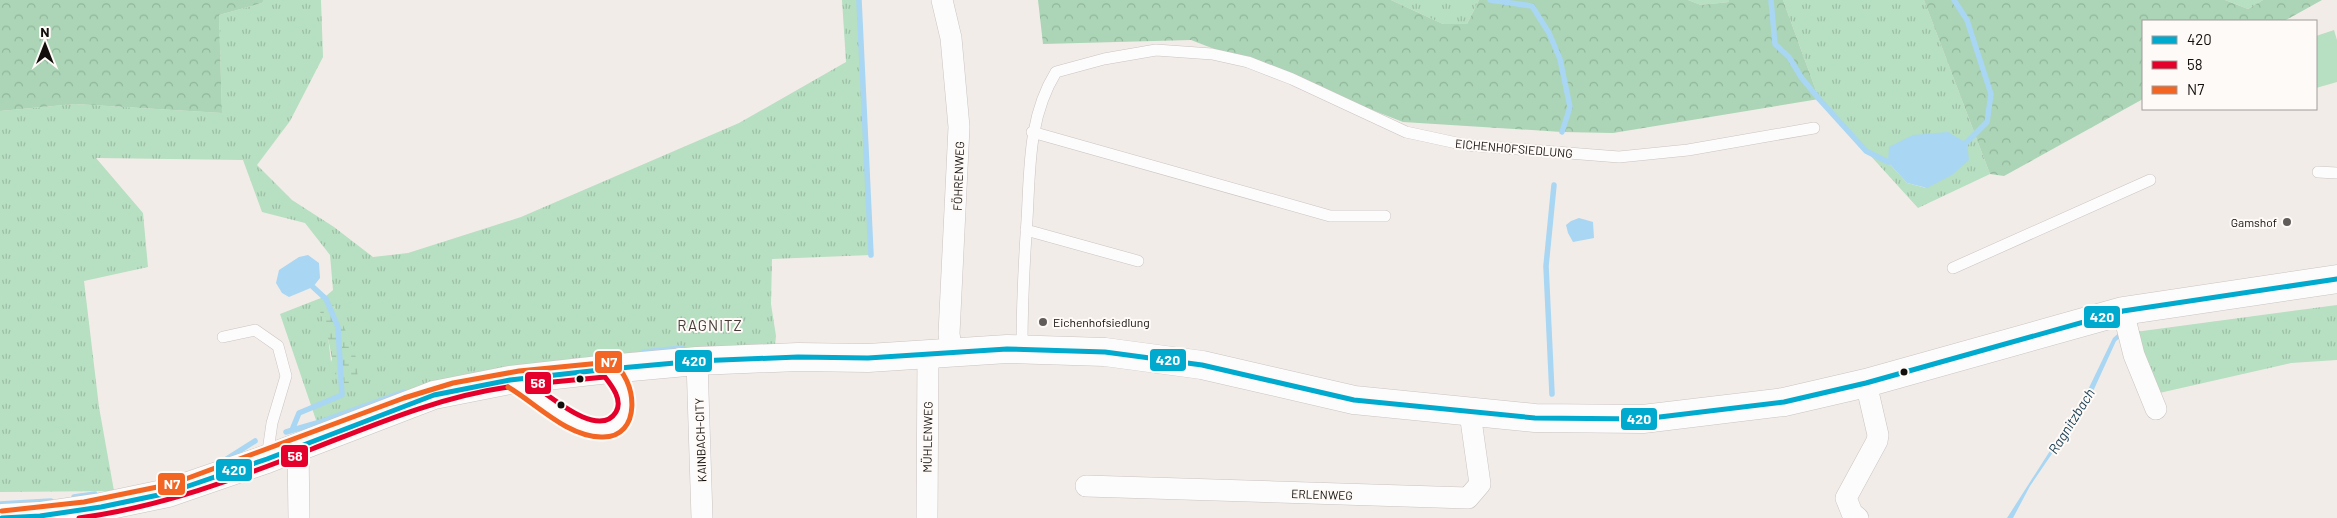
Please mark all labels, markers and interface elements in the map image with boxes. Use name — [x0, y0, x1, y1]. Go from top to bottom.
north arrow — [20, 20, 70, 70]
legend — [2142, 20, 2317, 110]
text: N — [40, 23, 50, 40]
text: 420 — [2187, 30, 2212, 48]
text: 58 — [2187, 55, 2203, 73]
text: N7 — [2187, 80, 2204, 98]
street label: EICHENHOFSIEDLUNG — [1455, 136, 1573, 160]
street label: FÖHRENWEG — [950, 141, 966, 211]
place label: Gamshof — [2231, 215, 2277, 229]
marker: Gamshof — [2281, 216, 2293, 228]
line badge: 420 — [2083, 305, 2121, 329]
text: 420 — [2090, 308, 2114, 325]
place label: Eichenhofsiedlung — [1053, 315, 1150, 329]
district label: RAGNITZ — [677, 316, 743, 334]
marker: Eichenhofsiedlung — [1037, 316, 1049, 328]
line badge: 420 — [1149, 348, 1187, 372]
line badge: 420 — [674, 349, 713, 373]
line badge: N7 — [594, 350, 623, 374]
text: 420 — [1156, 351, 1180, 368]
text: 420 — [682, 352, 706, 369]
text: N7 — [601, 353, 617, 370]
unlabelled marker — [1899, 367, 1909, 377]
line badge: 58 — [524, 371, 552, 395]
text: 58 — [530, 374, 546, 391]
unlabelled marker — [575, 374, 585, 384]
water label: Ragnitzbach — [2044, 385, 2098, 457]
street label: KAINBACH-CITY — [692, 397, 708, 482]
unlabelled marker — [556, 400, 566, 410]
street label: MÜHLENWEG — [919, 401, 935, 473]
line badge: 420 — [1620, 407, 1658, 431]
text: 420 — [1627, 410, 1651, 427]
line badge: 58 — [280, 444, 309, 468]
text: 58 — [287, 447, 303, 464]
line badge: 420 — [215, 458, 253, 482]
text: 420 — [222, 461, 246, 478]
line badge: N7 — [157, 472, 186, 496]
text: N7 — [164, 475, 180, 492]
street label: ERLENWEG — [1291, 486, 1353, 502]

